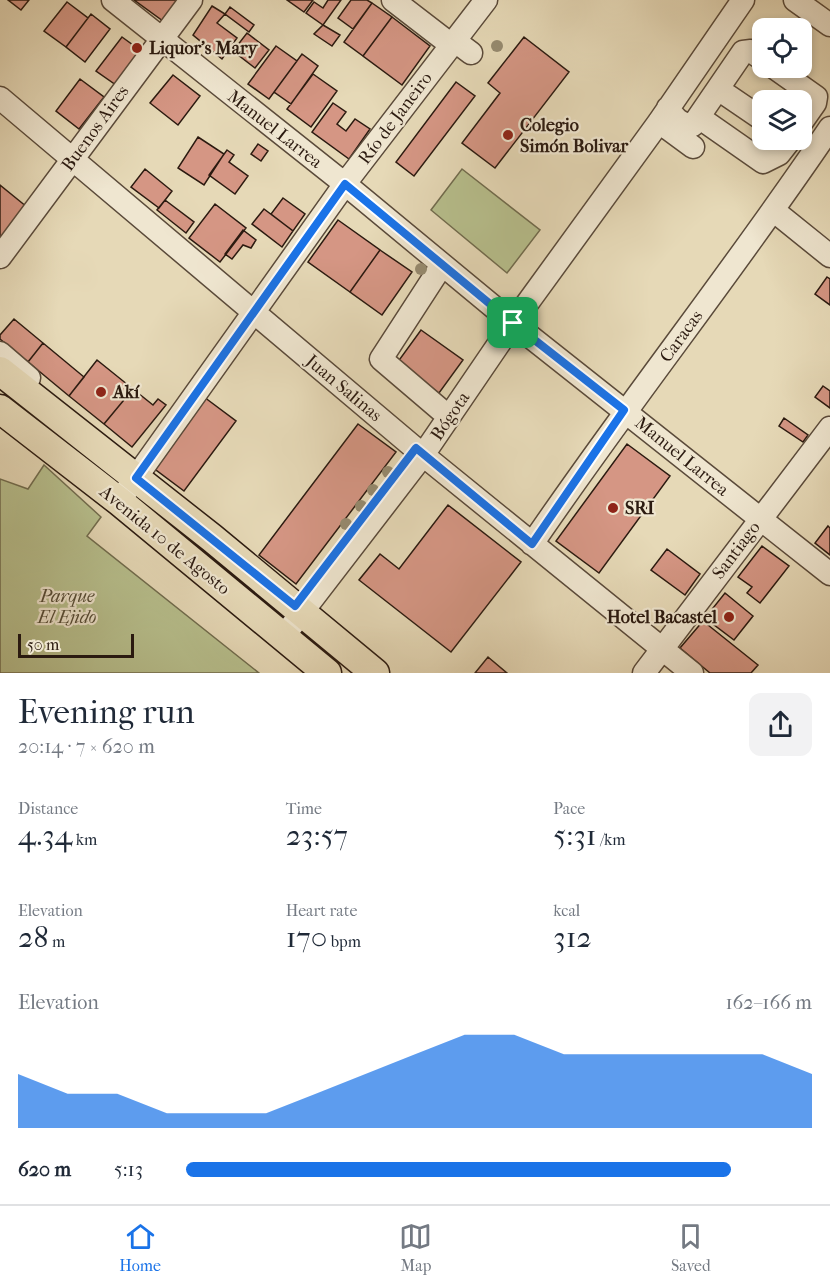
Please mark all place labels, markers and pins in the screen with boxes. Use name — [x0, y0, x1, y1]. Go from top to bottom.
place label: Liquor's Mary — [149, 38, 259, 59]
marker: Liquor's Mary — [130, 41, 144, 55]
place label: Colegio Simón Bolivar — [520, 115, 629, 157]
marker: Colegio Simón Bolivar — [501, 128, 515, 142]
pin — [487, 297, 538, 348]
place label: Akí — [112, 382, 140, 403]
marker: Akí — [94, 385, 108, 399]
place label: SRI — [625, 498, 654, 519]
marker: SRI — [606, 501, 620, 515]
place label: Hotel Bacastel — [607, 607, 718, 628]
marker: Hotel Bacastel — [722, 610, 736, 624]

